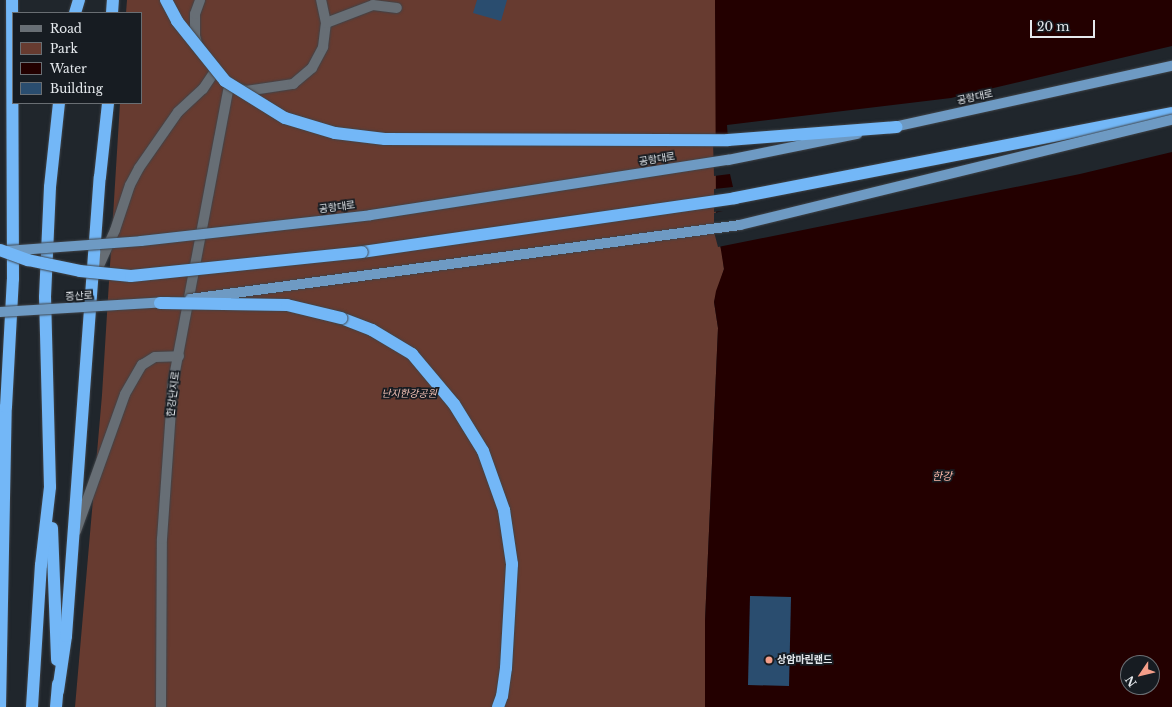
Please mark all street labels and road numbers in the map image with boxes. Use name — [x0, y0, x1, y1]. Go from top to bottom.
street label: 공항대로 — [956, 87, 994, 107]
street label: 공항대로 — [638, 150, 676, 168]
street label: 공항대로 — [318, 199, 356, 215]
street label: 증산로 — [65, 289, 93, 303]
street label: 한강난지로 — [164, 370, 182, 418]

